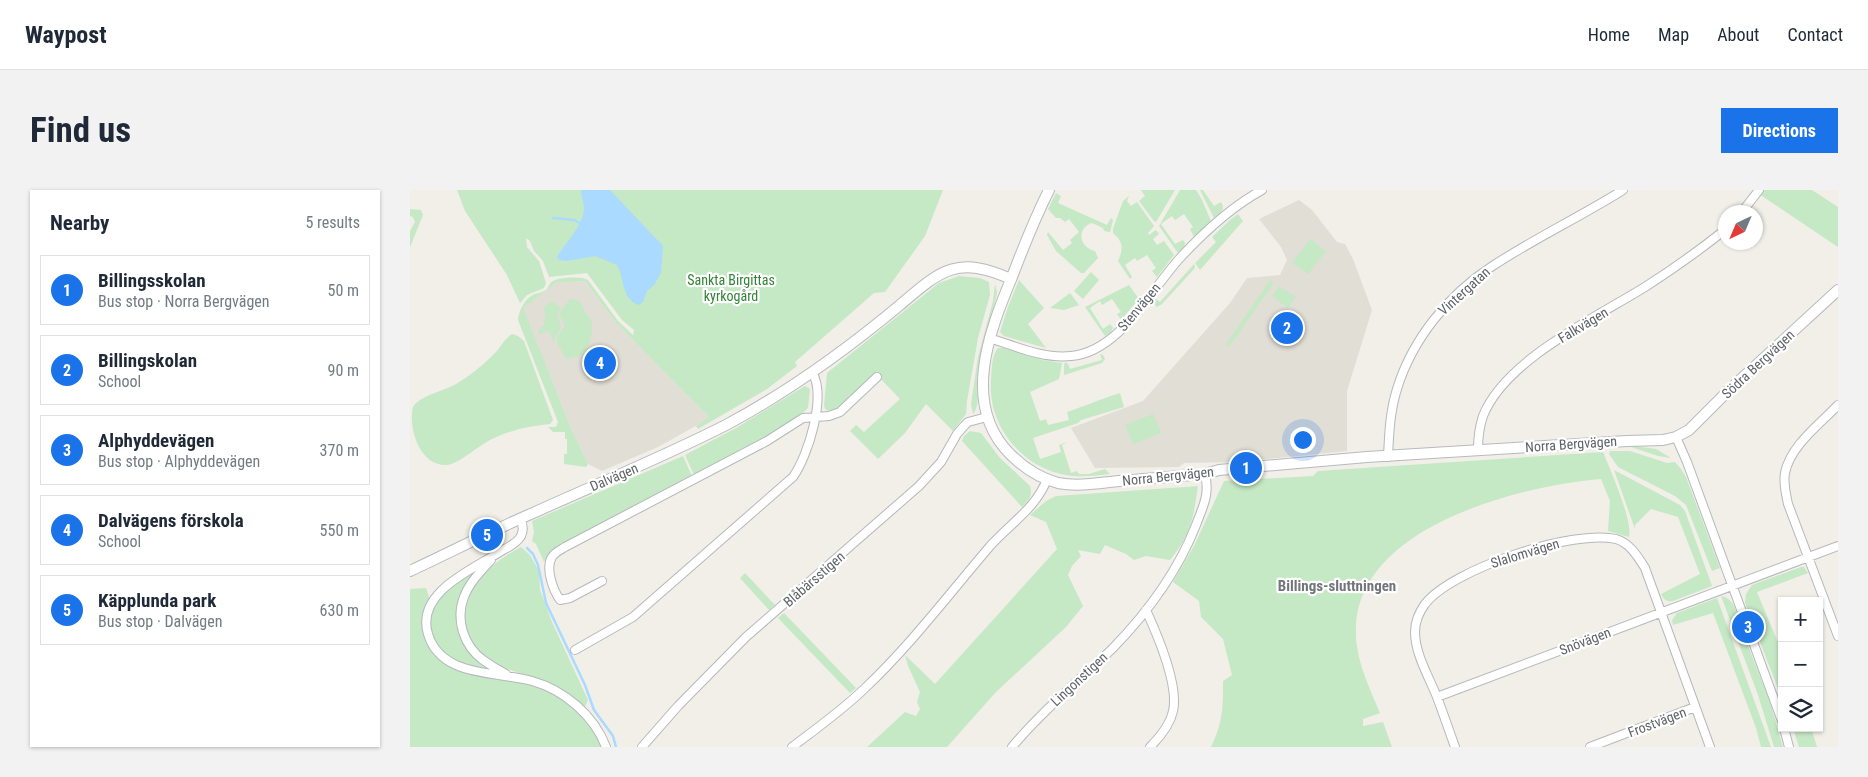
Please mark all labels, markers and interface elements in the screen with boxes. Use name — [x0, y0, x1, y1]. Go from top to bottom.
text: Waypost — [25, 21, 107, 49]
text: Home — [1588, 24, 1630, 45]
text: Map — [1658, 24, 1689, 45]
text: About — [1717, 24, 1759, 45]
text: Contact — [1787, 24, 1843, 45]
button: Directions — [1721, 108, 1838, 153]
text: Find us — [30, 110, 131, 151]
north arrow — [1718, 205, 1763, 250]
text: Nearby — [50, 211, 109, 235]
text: 5 results — [305, 213, 360, 232]
street label: Vintergatan — [1435, 264, 1493, 318]
text: Billingsskolan — [98, 269, 206, 292]
park label: Sankta Birgittas kyrkogård — [687, 272, 775, 304]
street label: Stenvägen — [1114, 280, 1164, 334]
text: 1 — [63, 281, 71, 300]
text: 50 m — [327, 281, 359, 300]
text: Bus stop · Norra Bergvägen — [98, 292, 270, 311]
street label: Falkvägen — [1555, 304, 1611, 346]
pin: 2 — [1271, 309, 1303, 347]
street label: Södra Bergvägen — [1718, 326, 1798, 402]
pin: 4 — [584, 344, 616, 382]
text: Billingskolan — [98, 349, 197, 372]
text: 2 — [63, 361, 71, 380]
text: 90 m — [327, 361, 359, 380]
text: School — [98, 372, 141, 391]
your location — [1290, 427, 1316, 453]
text: Alphyddevägen — [98, 429, 214, 452]
street label: Norra Bergvägen — [1525, 433, 1617, 455]
text: 3 — [63, 441, 71, 460]
text: 370 m — [320, 441, 359, 460]
pin: 1 — [1230, 449, 1262, 487]
text: Bus stop · Alphyddevägen — [98, 452, 260, 471]
street label: Dalvägen — [588, 460, 640, 494]
street label: Norra Bergvägen — [1121, 463, 1215, 489]
text: Dalvägens förskola — [98, 509, 244, 532]
pin: 5 — [471, 516, 503, 554]
text: 4 — [63, 521, 71, 540]
text: 550 m — [320, 521, 359, 540]
text: School — [98, 532, 141, 551]
street label: Slalomvägen — [1489, 535, 1561, 571]
street label: Blåbärsstigen — [780, 548, 848, 610]
district label: Billings-sluttningen — [1278, 577, 1396, 595]
text: Käpplunda park — [98, 589, 216, 612]
map controls — [1778, 597, 1823, 732]
button: + — [1778, 597, 1823, 642]
text: 5 — [63, 601, 71, 620]
text: 630 m — [320, 601, 359, 620]
pin: 3 — [1732, 608, 1764, 646]
text: Bus stop · Dalvägen — [98, 612, 222, 631]
street label: Snövägen — [1557, 624, 1613, 658]
button: − — [1778, 642, 1823, 687]
street label: Lingonstigen — [1047, 649, 1111, 709]
button: layers — [1778, 687, 1823, 732]
street label: Frostvägen — [1626, 704, 1688, 740]

